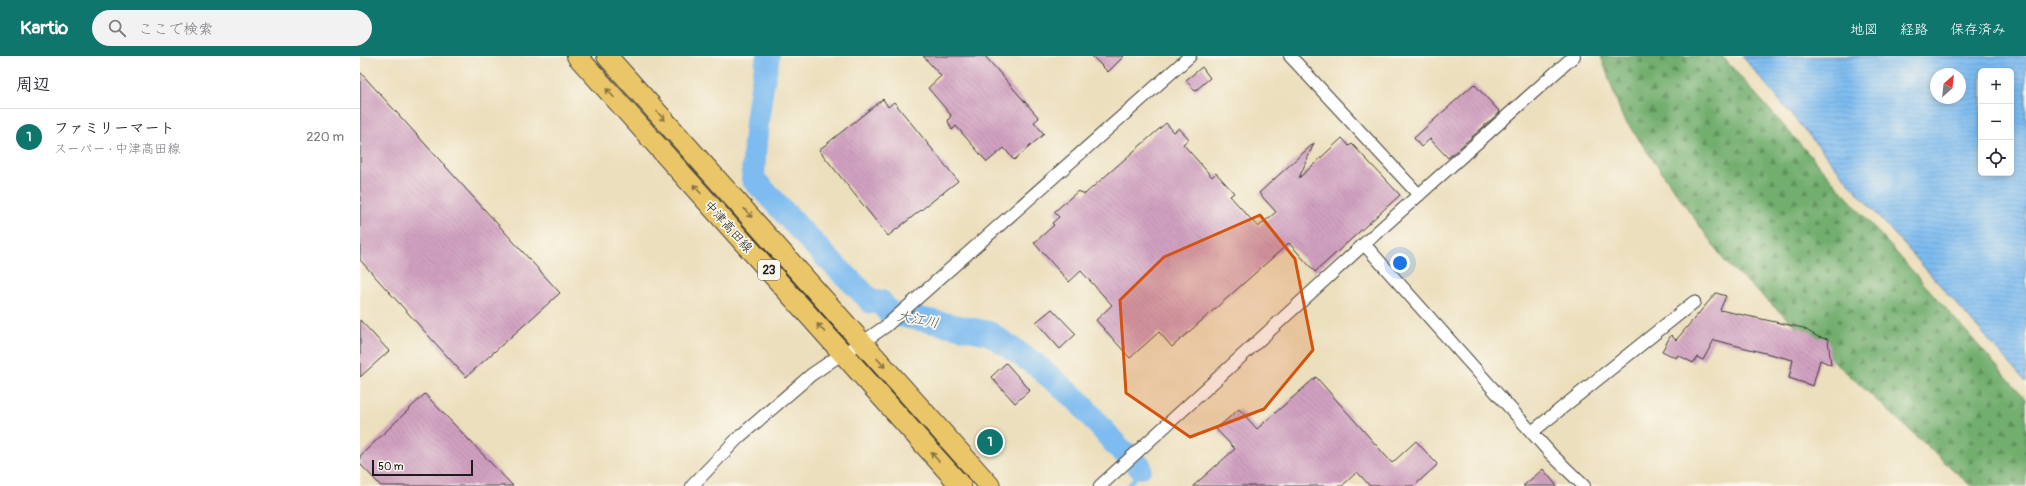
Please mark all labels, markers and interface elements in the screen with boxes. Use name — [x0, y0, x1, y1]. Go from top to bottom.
search box — [92, 10, 372, 46]
text: Kartio — [20, 16, 68, 40]
icon: search — [106, 17, 128, 39]
text: ここで検索 — [138, 20, 213, 39]
text: 地図 — [1850, 21, 1878, 38]
text: 経路 — [1900, 21, 1928, 38]
text: 保存済み — [1950, 21, 2006, 38]
north arrow — [1930, 68, 1966, 104]
map controls — [1978, 68, 2014, 176]
button: + — [1978, 68, 2014, 104]
text: 周辺 — [16, 74, 50, 95]
one-way arrow — [605, 88, 615, 98]
button: − — [1978, 104, 2014, 140]
one-way arrow — [657, 111, 666, 122]
text: ファミリーマート — [54, 119, 175, 138]
text: 1 — [26, 129, 32, 145]
text: 220 m — [306, 129, 344, 145]
button: locate — [1978, 140, 2014, 176]
text: スーパー · 中津高田線 — [54, 141, 180, 157]
one-way arrow — [692, 184, 701, 195]
street label: 中津高田線 — [701, 197, 757, 257]
one-way arrow — [743, 208, 752, 218]
your location — [1390, 253, 1410, 273]
road number: 23 — [758, 260, 780, 280]
water label: 大江川 — [896, 307, 940, 332]
one-way arrow — [816, 323, 826, 333]
one-way arrow — [876, 357, 885, 367]
pin: 1 — [977, 427, 1003, 457]
one-way arrow — [930, 451, 939, 462]
scale bar — [372, 458, 473, 477]
text: 50 m — [378, 460, 404, 473]

